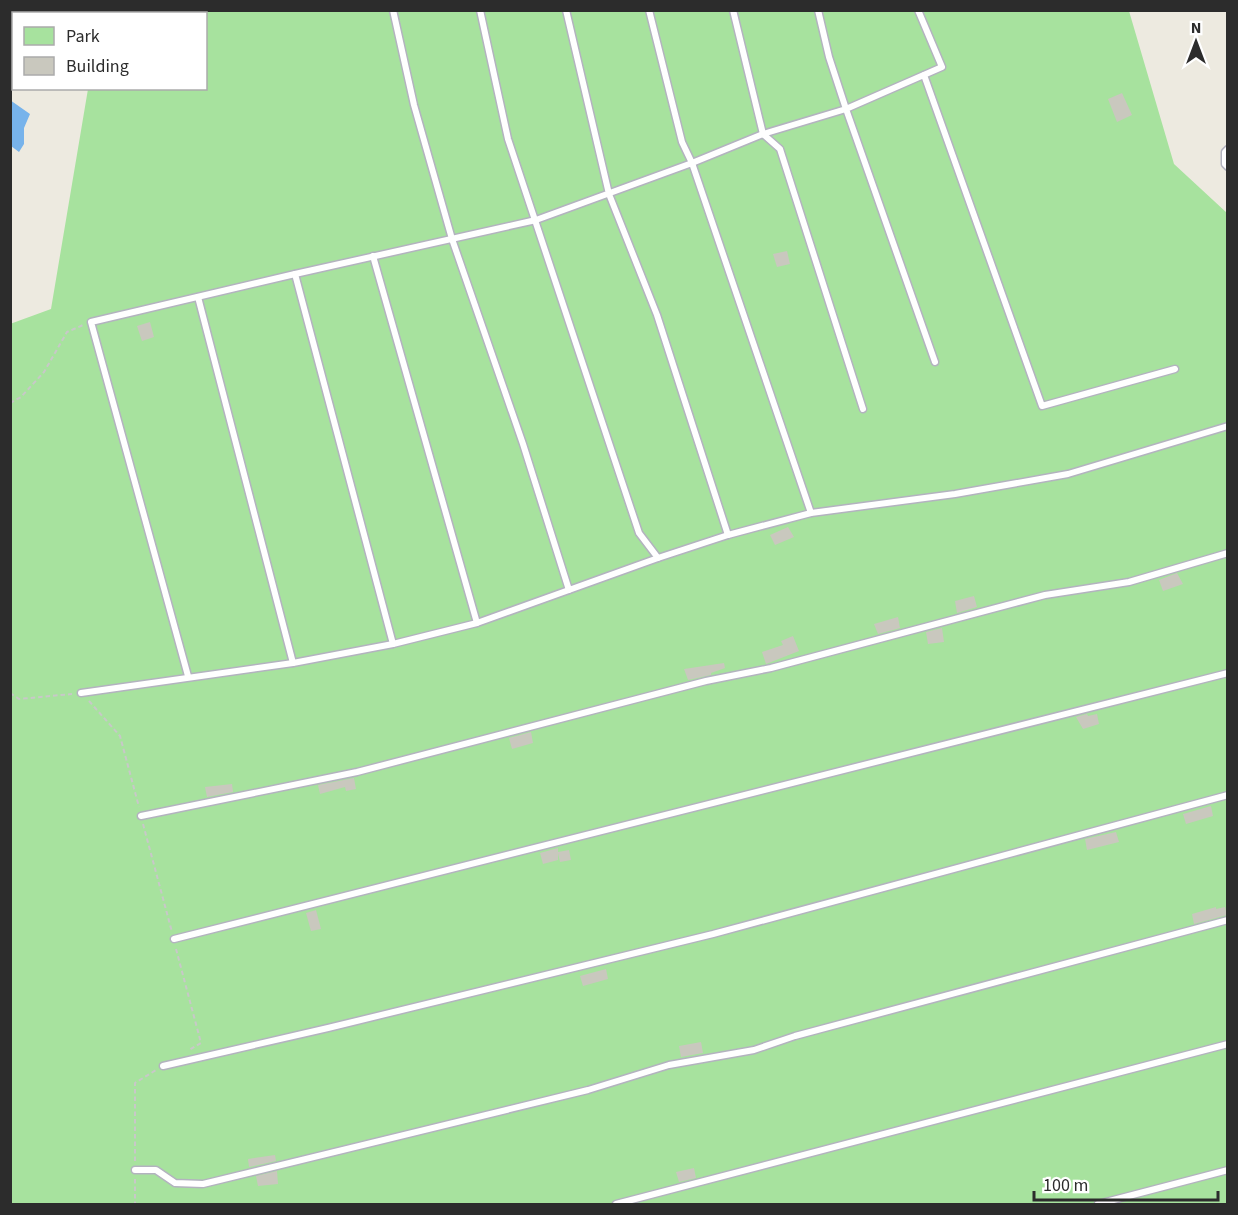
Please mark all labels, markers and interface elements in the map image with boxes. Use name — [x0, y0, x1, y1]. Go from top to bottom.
legend — [12, 12, 207, 90]
north arrow — [1166, 12, 1226, 72]
text: N — [1191, 17, 1201, 39]
text: Park — [66, 24, 100, 49]
text: Building — [66, 54, 129, 79]
scale bar — [1034, 1164, 1218, 1202]
text: 100 m — [1043, 1173, 1088, 1198]

